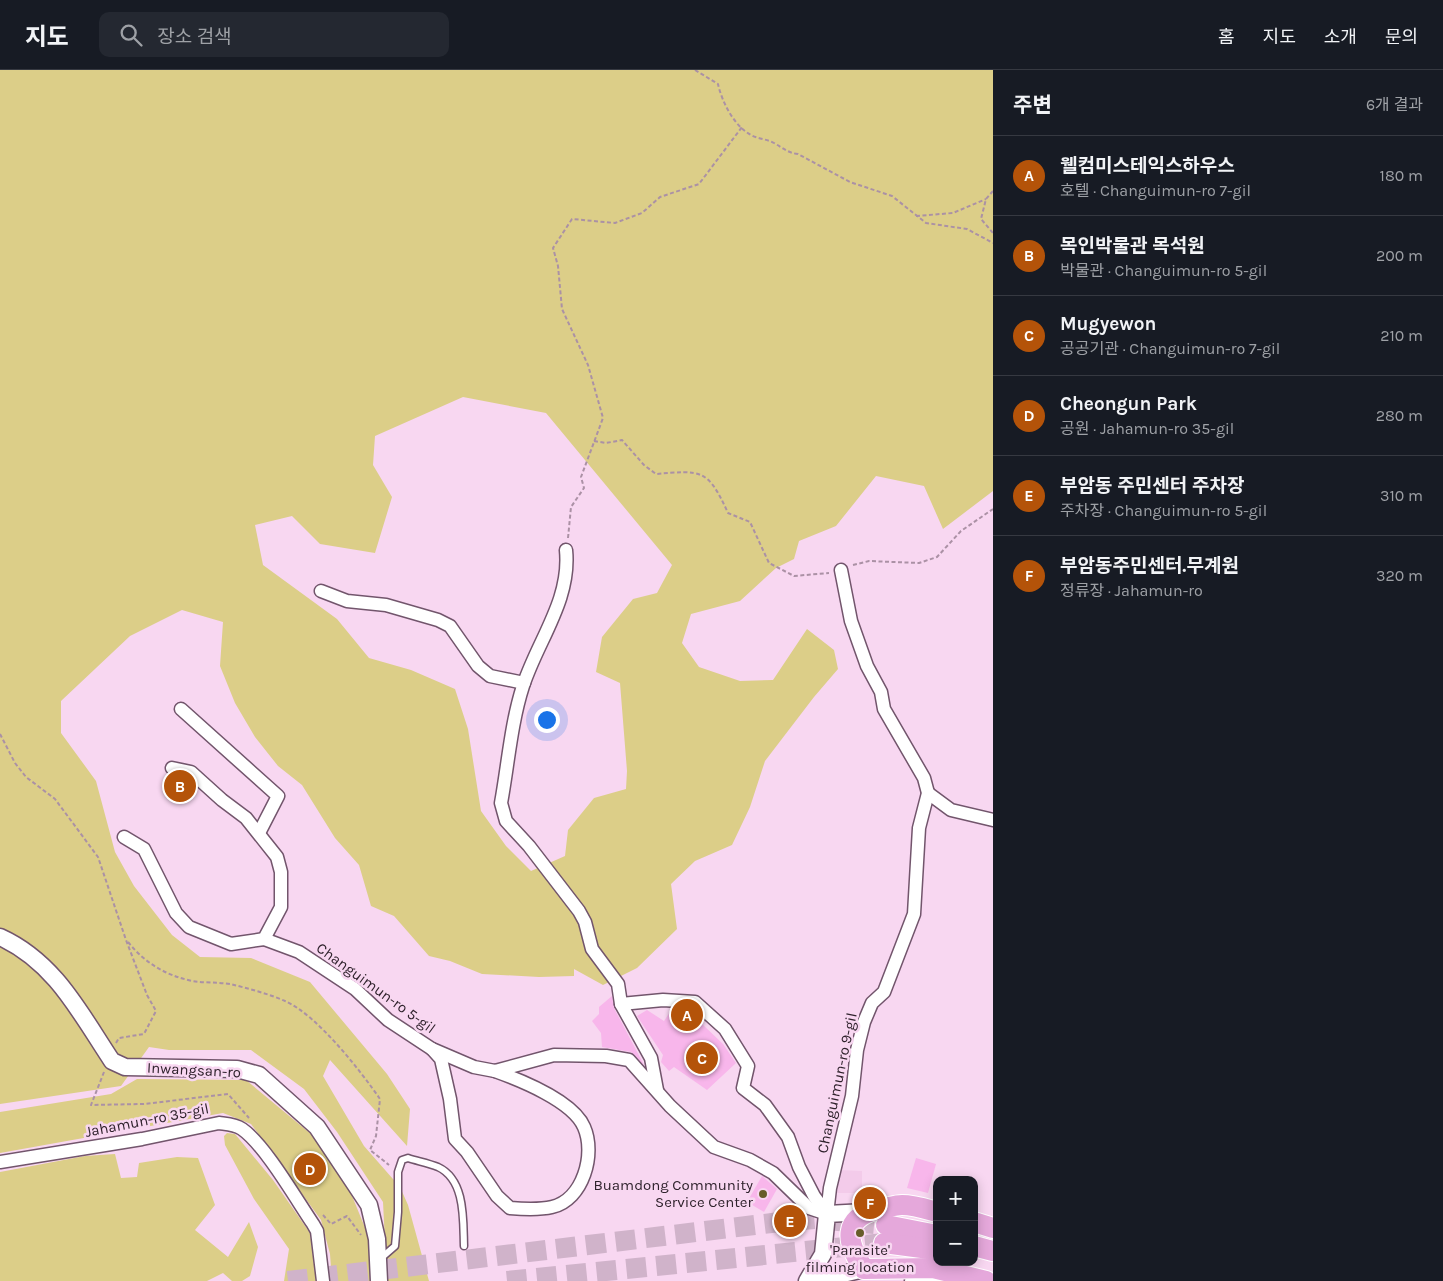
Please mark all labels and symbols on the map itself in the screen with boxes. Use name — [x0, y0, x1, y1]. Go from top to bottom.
your location — [534, 707, 560, 733]
pin: B — [164, 767, 196, 805]
street label: Changuimun-ro 5-gil — [313, 939, 439, 1037]
pin: A — [671, 996, 703, 1034]
street label: Changuimun-ro 9-gil — [813, 1011, 861, 1155]
pin: C — [686, 1039, 718, 1077]
street label: Inwangsan-ro — [147, 1059, 241, 1081]
street label: Jahamun-ro 35-gil — [84, 1099, 210, 1141]
pin: D — [294, 1150, 326, 1188]
place label: Buamdong Community Service Center — [593, 1176, 754, 1211]
pin: F — [854, 1184, 886, 1222]
marker: Buamdong Community Service Center — [757, 1188, 769, 1200]
pin: E — [774, 1202, 806, 1240]
marker: 'Parasite' filming location — [854, 1227, 866, 1239]
place label: 'Parasite' filming location — [805, 1241, 915, 1276]

